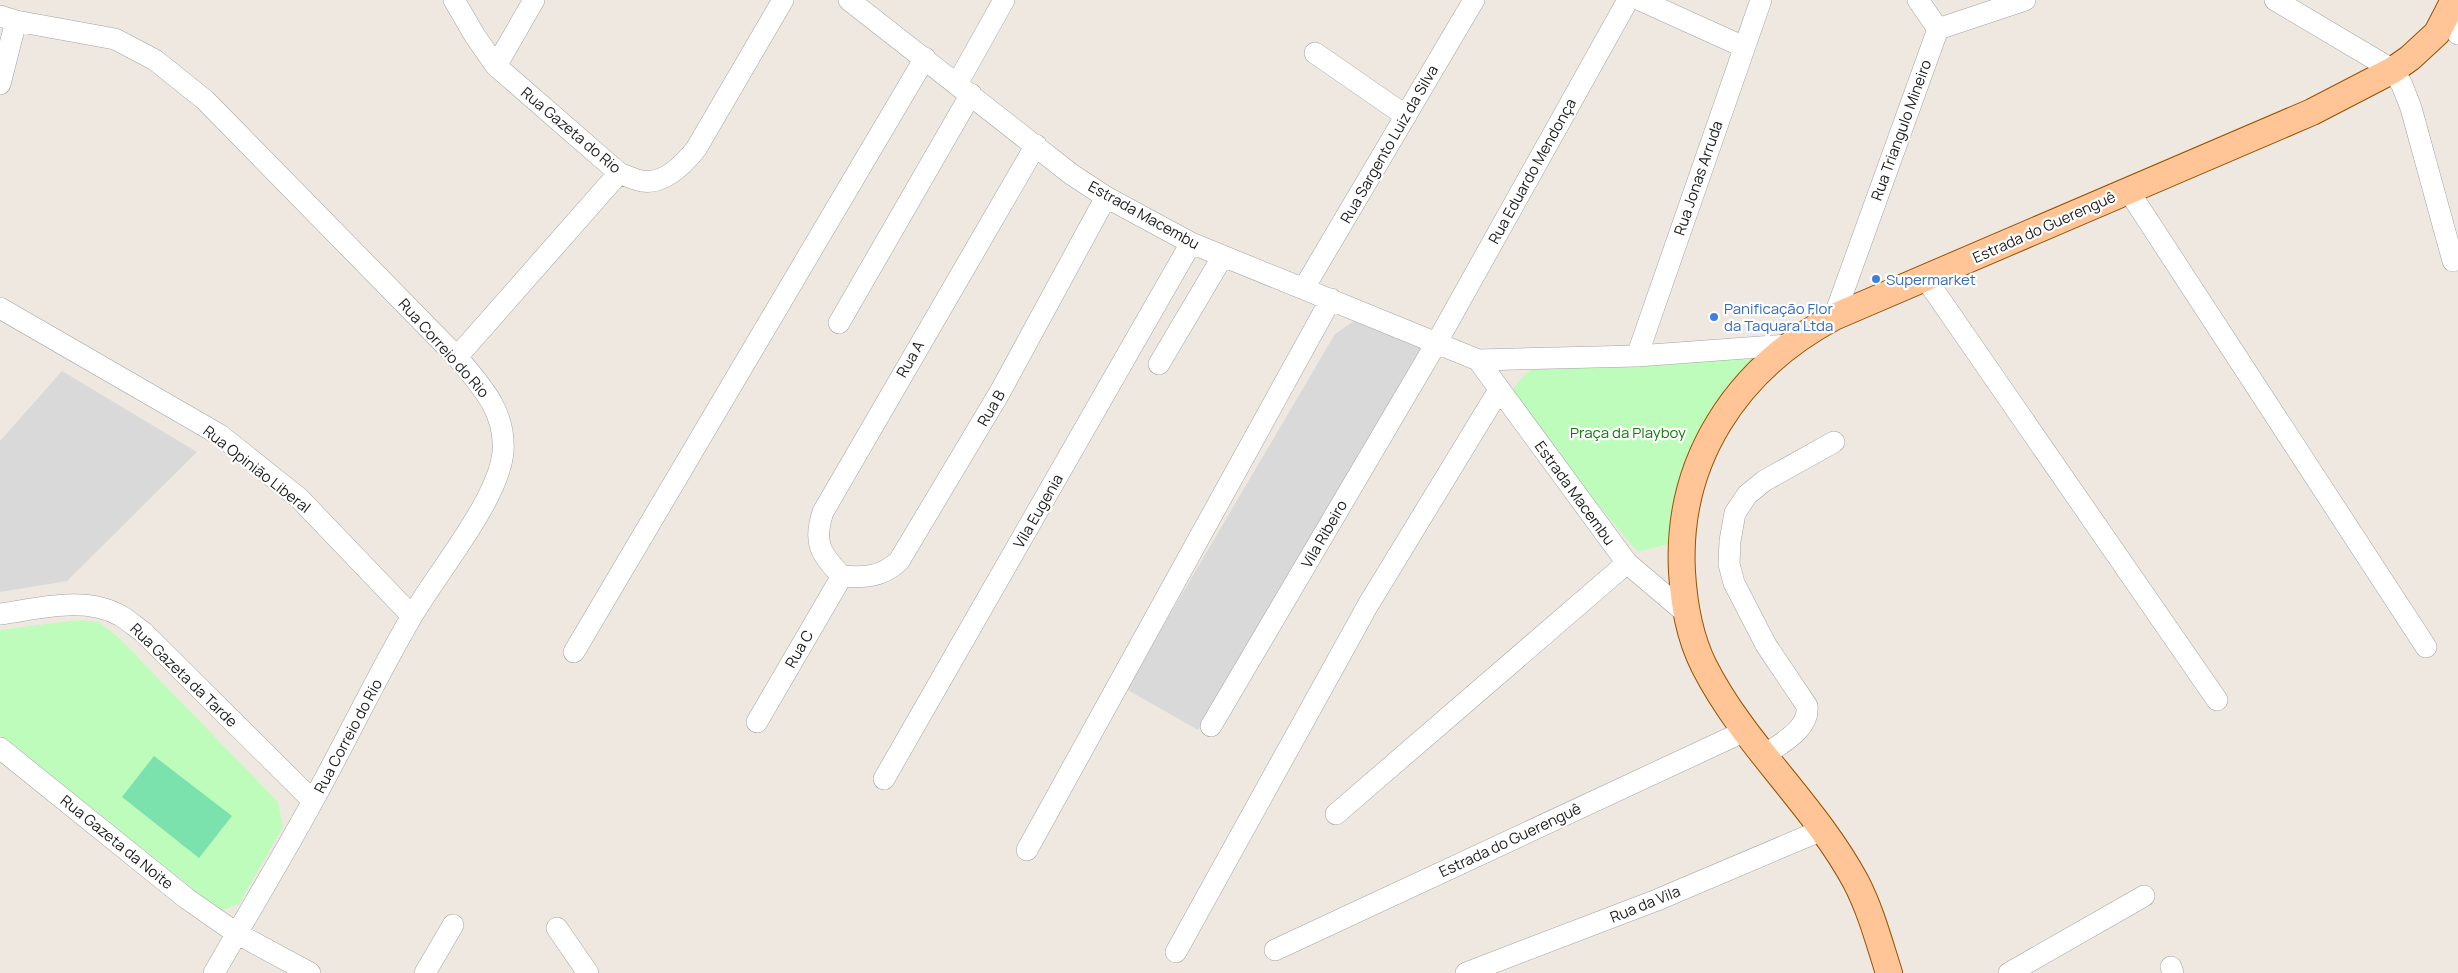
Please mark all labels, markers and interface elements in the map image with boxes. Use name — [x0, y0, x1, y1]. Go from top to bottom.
street label: Rua Triangulo Mineiro — [1866, 56, 1936, 203]
street label: Rua Sargento Luiz da Silva — [1335, 61, 1443, 227]
street label: Rua Gazeta do Rio — [517, 82, 626, 178]
street label: Rua Eduardo Mendonça — [1483, 94, 1581, 248]
street label: Rua Jonas Arruda — [1669, 118, 1727, 238]
street label: Estrada Macembu — [1085, 176, 1203, 254]
street label: Estrada do Guerenguê — [1969, 186, 2119, 268]
place label: Supermarket — [1886, 269, 1976, 290]
marker: Supermarket — [1870, 273, 1882, 285]
street label: Rua Correio do Rio — [394, 294, 494, 402]
place label: Panificação Flor da Taquara Ltda — [1724, 298, 1833, 336]
marker: Panificação Flor da Taquara Ltda — [1708, 311, 1720, 323]
street label: Rua A — [891, 336, 929, 381]
street label: Rua B — [972, 386, 1010, 430]
street label: Rua Opinião Liberal — [199, 420, 315, 518]
park label: Praça da Playboy — [1570, 422, 1686, 443]
street label: Estrada Macembu — [1530, 437, 1620, 549]
street label: Vila Eugenia — [1008, 470, 1068, 552]
street label: Vila Ribeiro — [1296, 496, 1352, 572]
street label: Rua Gazeta da Tarde — [126, 618, 242, 732]
street label: Rua C — [780, 626, 818, 672]
street label: Rua Correio do Rio — [309, 675, 387, 797]
street label: Rua Gazeta da Noite — [56, 790, 178, 894]
street label: Estrada do Guerenguê — [1436, 798, 1585, 882]
street label: Rua da Vila — [1607, 880, 1683, 928]

